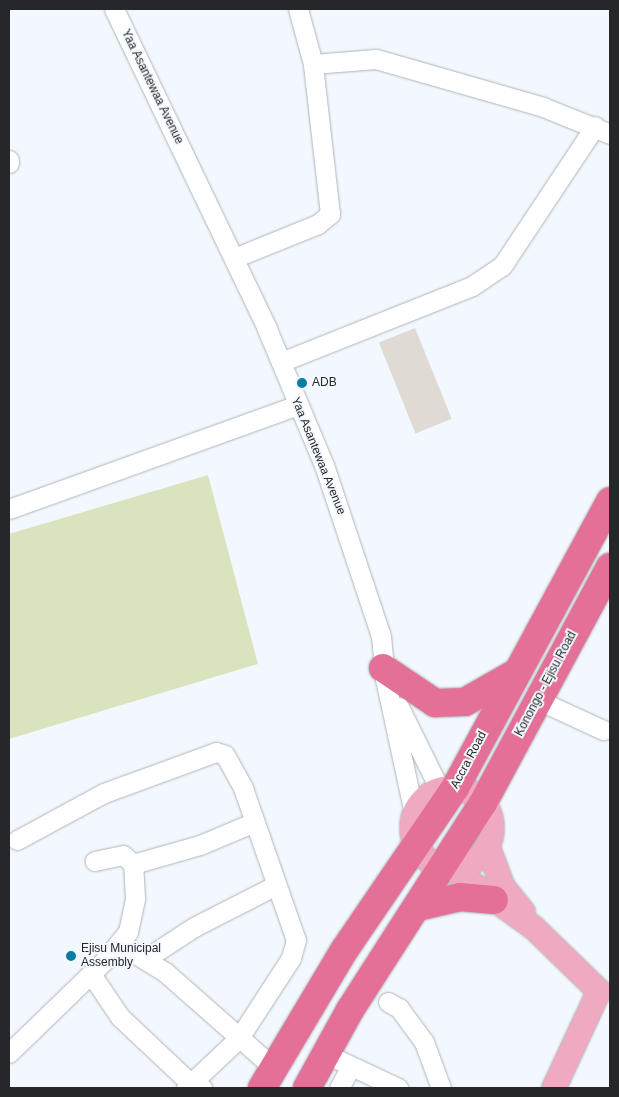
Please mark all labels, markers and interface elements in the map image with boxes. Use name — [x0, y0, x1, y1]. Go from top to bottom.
street label: Yaa Asantewaa Avenue — [118, 27, 186, 147]
place label: ADB — [312, 376, 337, 390]
marker: ADB — [296, 377, 308, 389]
street label: Yaa Asantewaa Avenue — [288, 394, 348, 518]
street label: Konongo - Ejisu Road — [512, 629, 580, 739]
street label: Accra Road — [448, 729, 490, 791]
place label: Ejisu Municipal Assembly — [81, 942, 161, 970]
marker: Ejisu Municipal Assembly — [65, 950, 77, 962]

